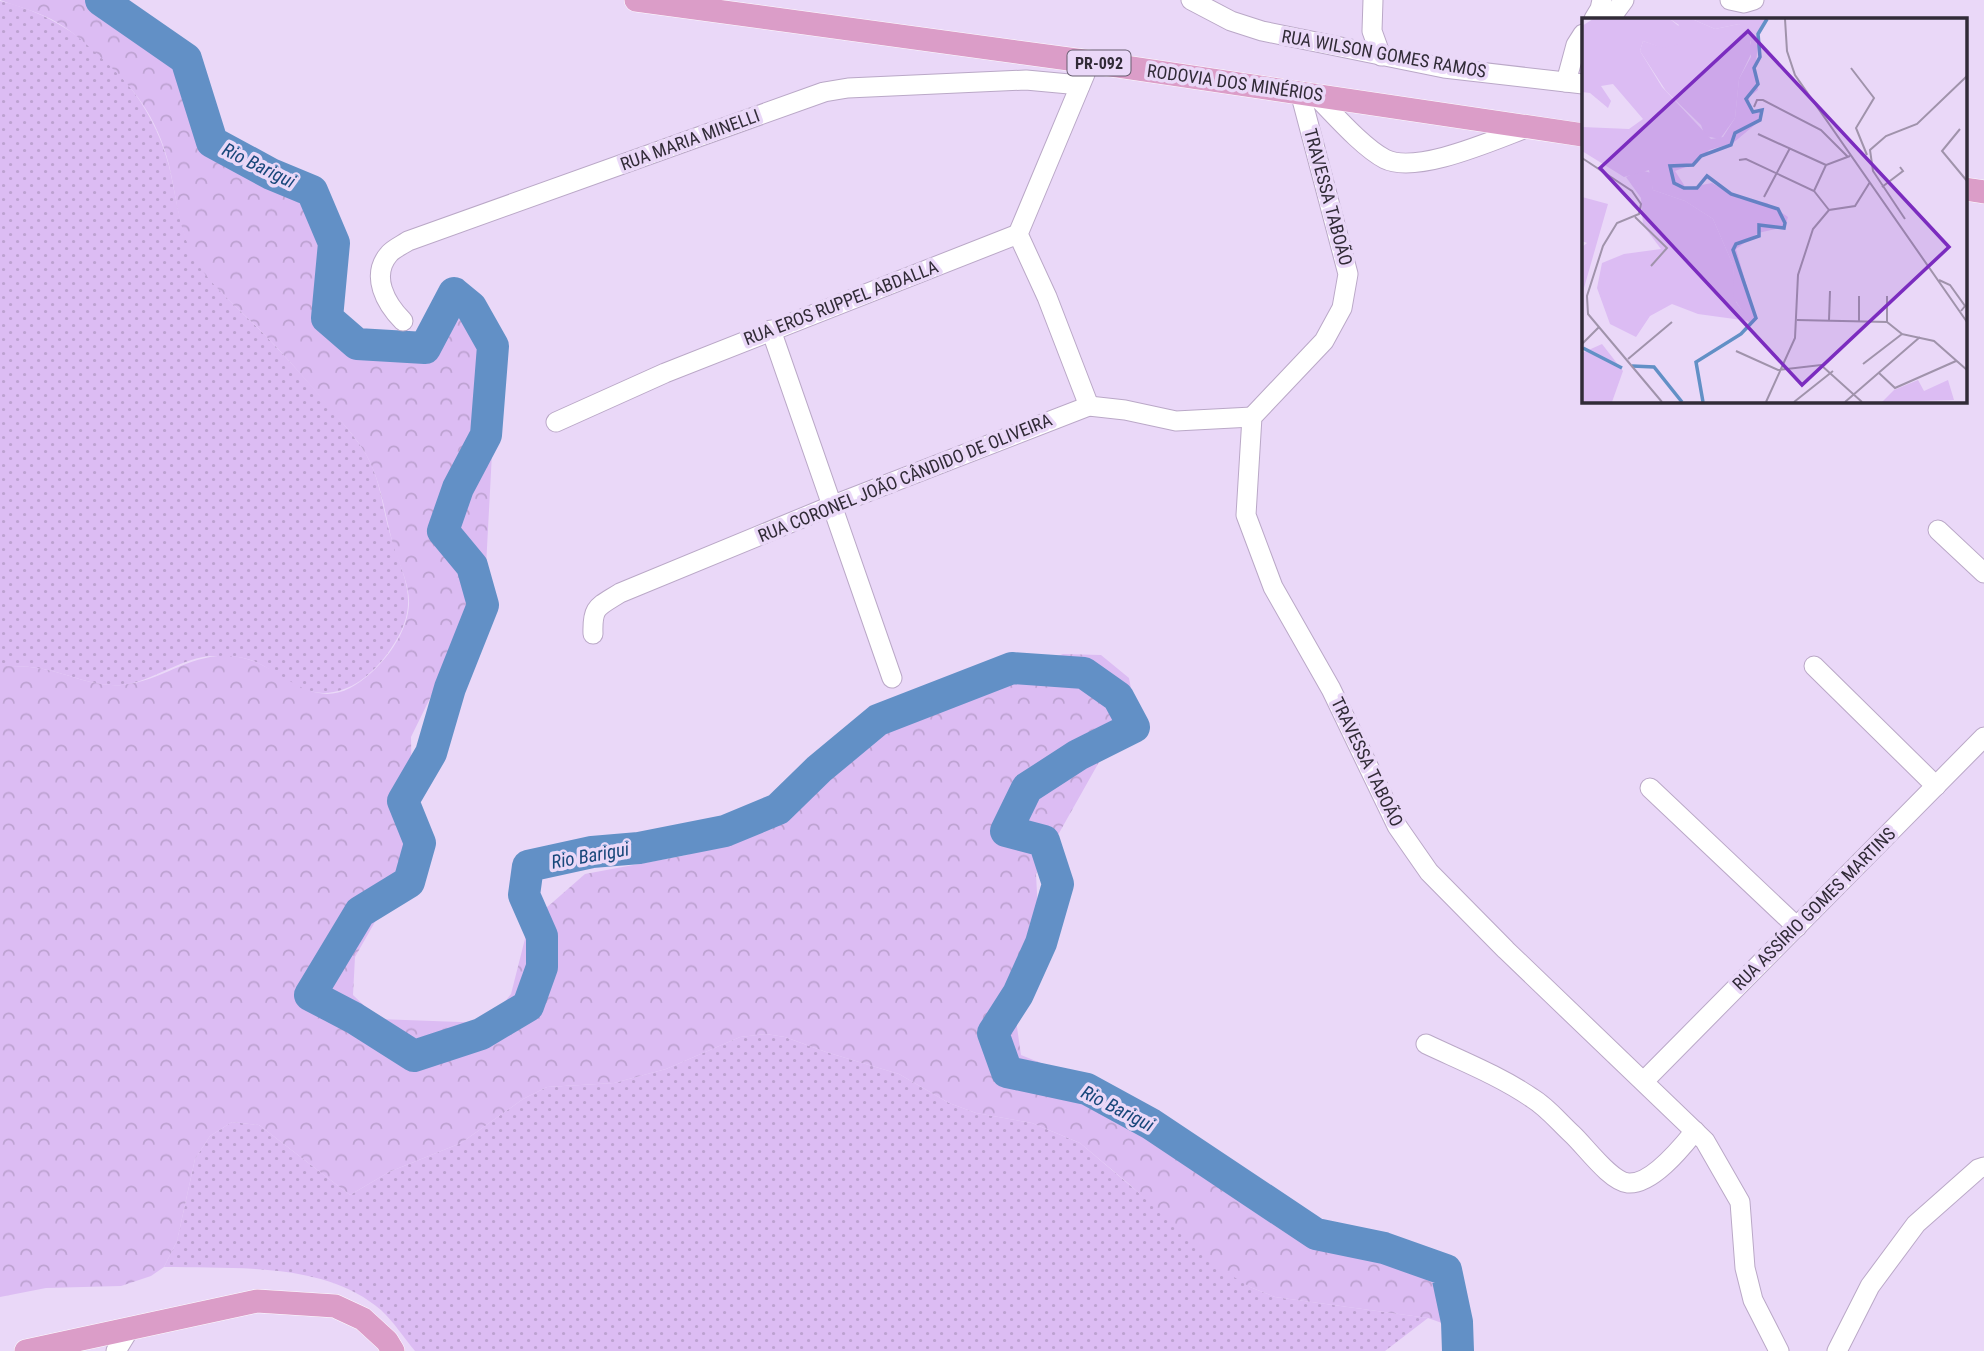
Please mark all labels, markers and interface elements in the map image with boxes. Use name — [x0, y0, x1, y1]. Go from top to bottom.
inset map — [1582, 18, 1966, 402]
street label: RUA WILSON GOMES RAMOS — [1280, 25, 1488, 82]
road number: PR-092 — [1068, 50, 1130, 76]
street label: RODOVIA DOS MINÉRIOS — [1146, 60, 1324, 105]
street label: RUA MARIA MINELLI — [617, 105, 762, 174]
street label: TRAVESSA TABOÃO — [1300, 126, 1357, 268]
water label: Rio Barigui — [218, 138, 300, 193]
street label: RUA EROS RUPPEL ABDALLA — [741, 256, 941, 349]
street label: RUA CORONEL JOÃO CÂNDIDO DE OLIVEIRA — [755, 409, 1055, 546]
street label: TRAVESSA TABOÃO — [1327, 694, 1408, 830]
street label: RUA ASSÍRIO GOMES MARTINS — [1728, 823, 1899, 994]
water label: Rio Barigui — [549, 837, 632, 874]
water label: Rio Barigui — [1078, 1080, 1159, 1137]

